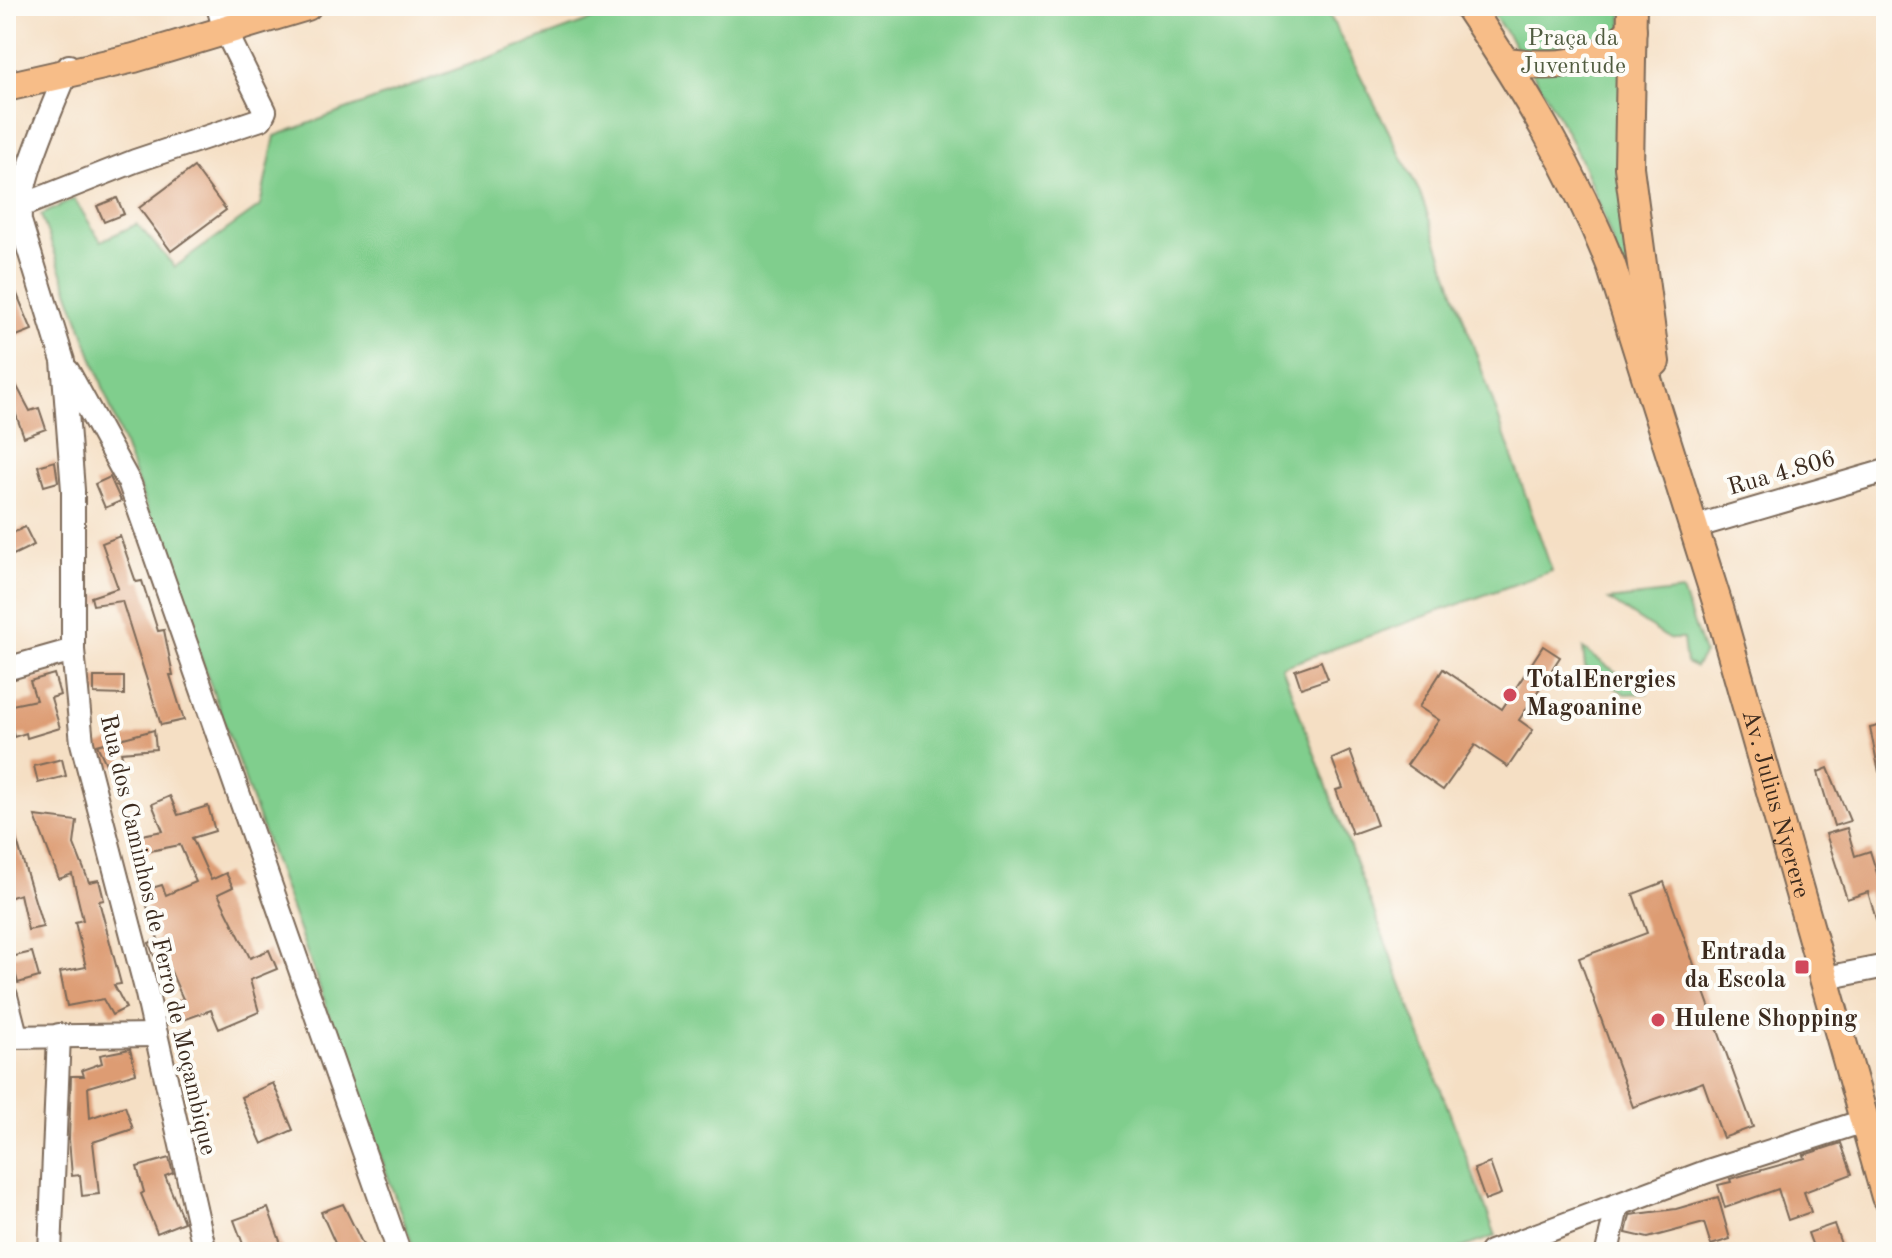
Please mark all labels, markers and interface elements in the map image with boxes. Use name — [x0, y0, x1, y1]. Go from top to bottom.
park label: Praça da Juventude — [1520, 27, 1626, 79]
street label: Rua 4.806 — [1725, 447, 1839, 501]
place label: TotalEnergies Magoanine — [1526, 669, 1676, 721]
marker: TotalEnergies Magoanine — [1501, 686, 1519, 704]
street label: Av. Julius Nyerere — [1737, 707, 1813, 901]
street label: Rua dos Caminhos de Ferro de Moçambique — [95, 713, 219, 1157]
place label: Entrada da Escola — [1684, 941, 1786, 993]
marker: Entrada da Escola — [1793, 958, 1811, 976]
place label: Hulene Shopping — [1674, 1008, 1858, 1032]
marker: Hulene Shopping — [1649, 1011, 1667, 1029]

